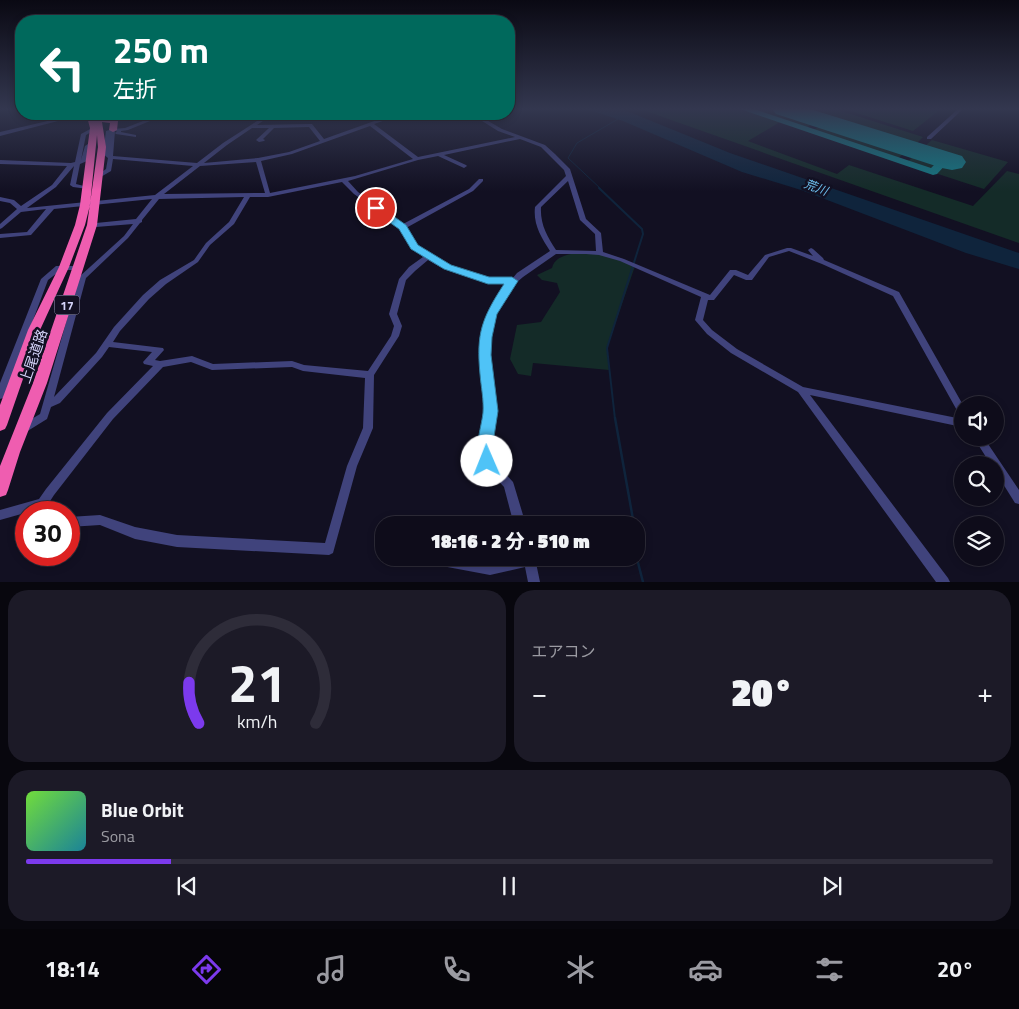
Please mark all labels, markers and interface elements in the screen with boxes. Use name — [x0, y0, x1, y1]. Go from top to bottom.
text: 250 m — [113, 23, 209, 77]
icon: left — [30, 35, 95, 100]
text: 左折 — [113, 72, 157, 106]
water label: 荒川 — [801, 174, 832, 201]
pin — [355, 187, 397, 229]
icon: arrive — [362, 194, 390, 222]
road number: 17 — [54, 296, 80, 314]
street label: 上尾道路 — [14, 326, 52, 386]
map controls — [954, 396, 1004, 566]
button: sound — [954, 396, 1004, 446]
position arrow — [460, 434, 512, 486]
button: search — [954, 456, 1004, 506]
speed limit sign: 30 — [15, 501, 80, 566]
button: layers — [954, 516, 1004, 566]
text: 18:16 · 2 分 · 510 m — [430, 526, 590, 555]
text: エアコン — [532, 639, 596, 663]
text: 21 — [228, 643, 286, 722]
text: 20° — [731, 663, 794, 721]
text: − — [532, 671, 547, 714]
text: + — [977, 671, 993, 714]
text: km/h — [237, 708, 277, 735]
text: Blue Orbit — [101, 795, 184, 824]
text: Sona — [101, 824, 135, 848]
icon: previous — [173, 872, 201, 900]
icon: pause — [495, 872, 523, 900]
icon: next — [818, 872, 846, 900]
text: 18:14 — [45, 952, 100, 986]
icon: directions — [189, 952, 224, 987]
icon: music — [314, 952, 349, 987]
icon: phone — [439, 952, 474, 987]
icon: climate — [563, 952, 598, 987]
icon: car — [688, 952, 723, 987]
icon: filters — [812, 952, 847, 987]
text: 20° — [937, 952, 974, 986]

